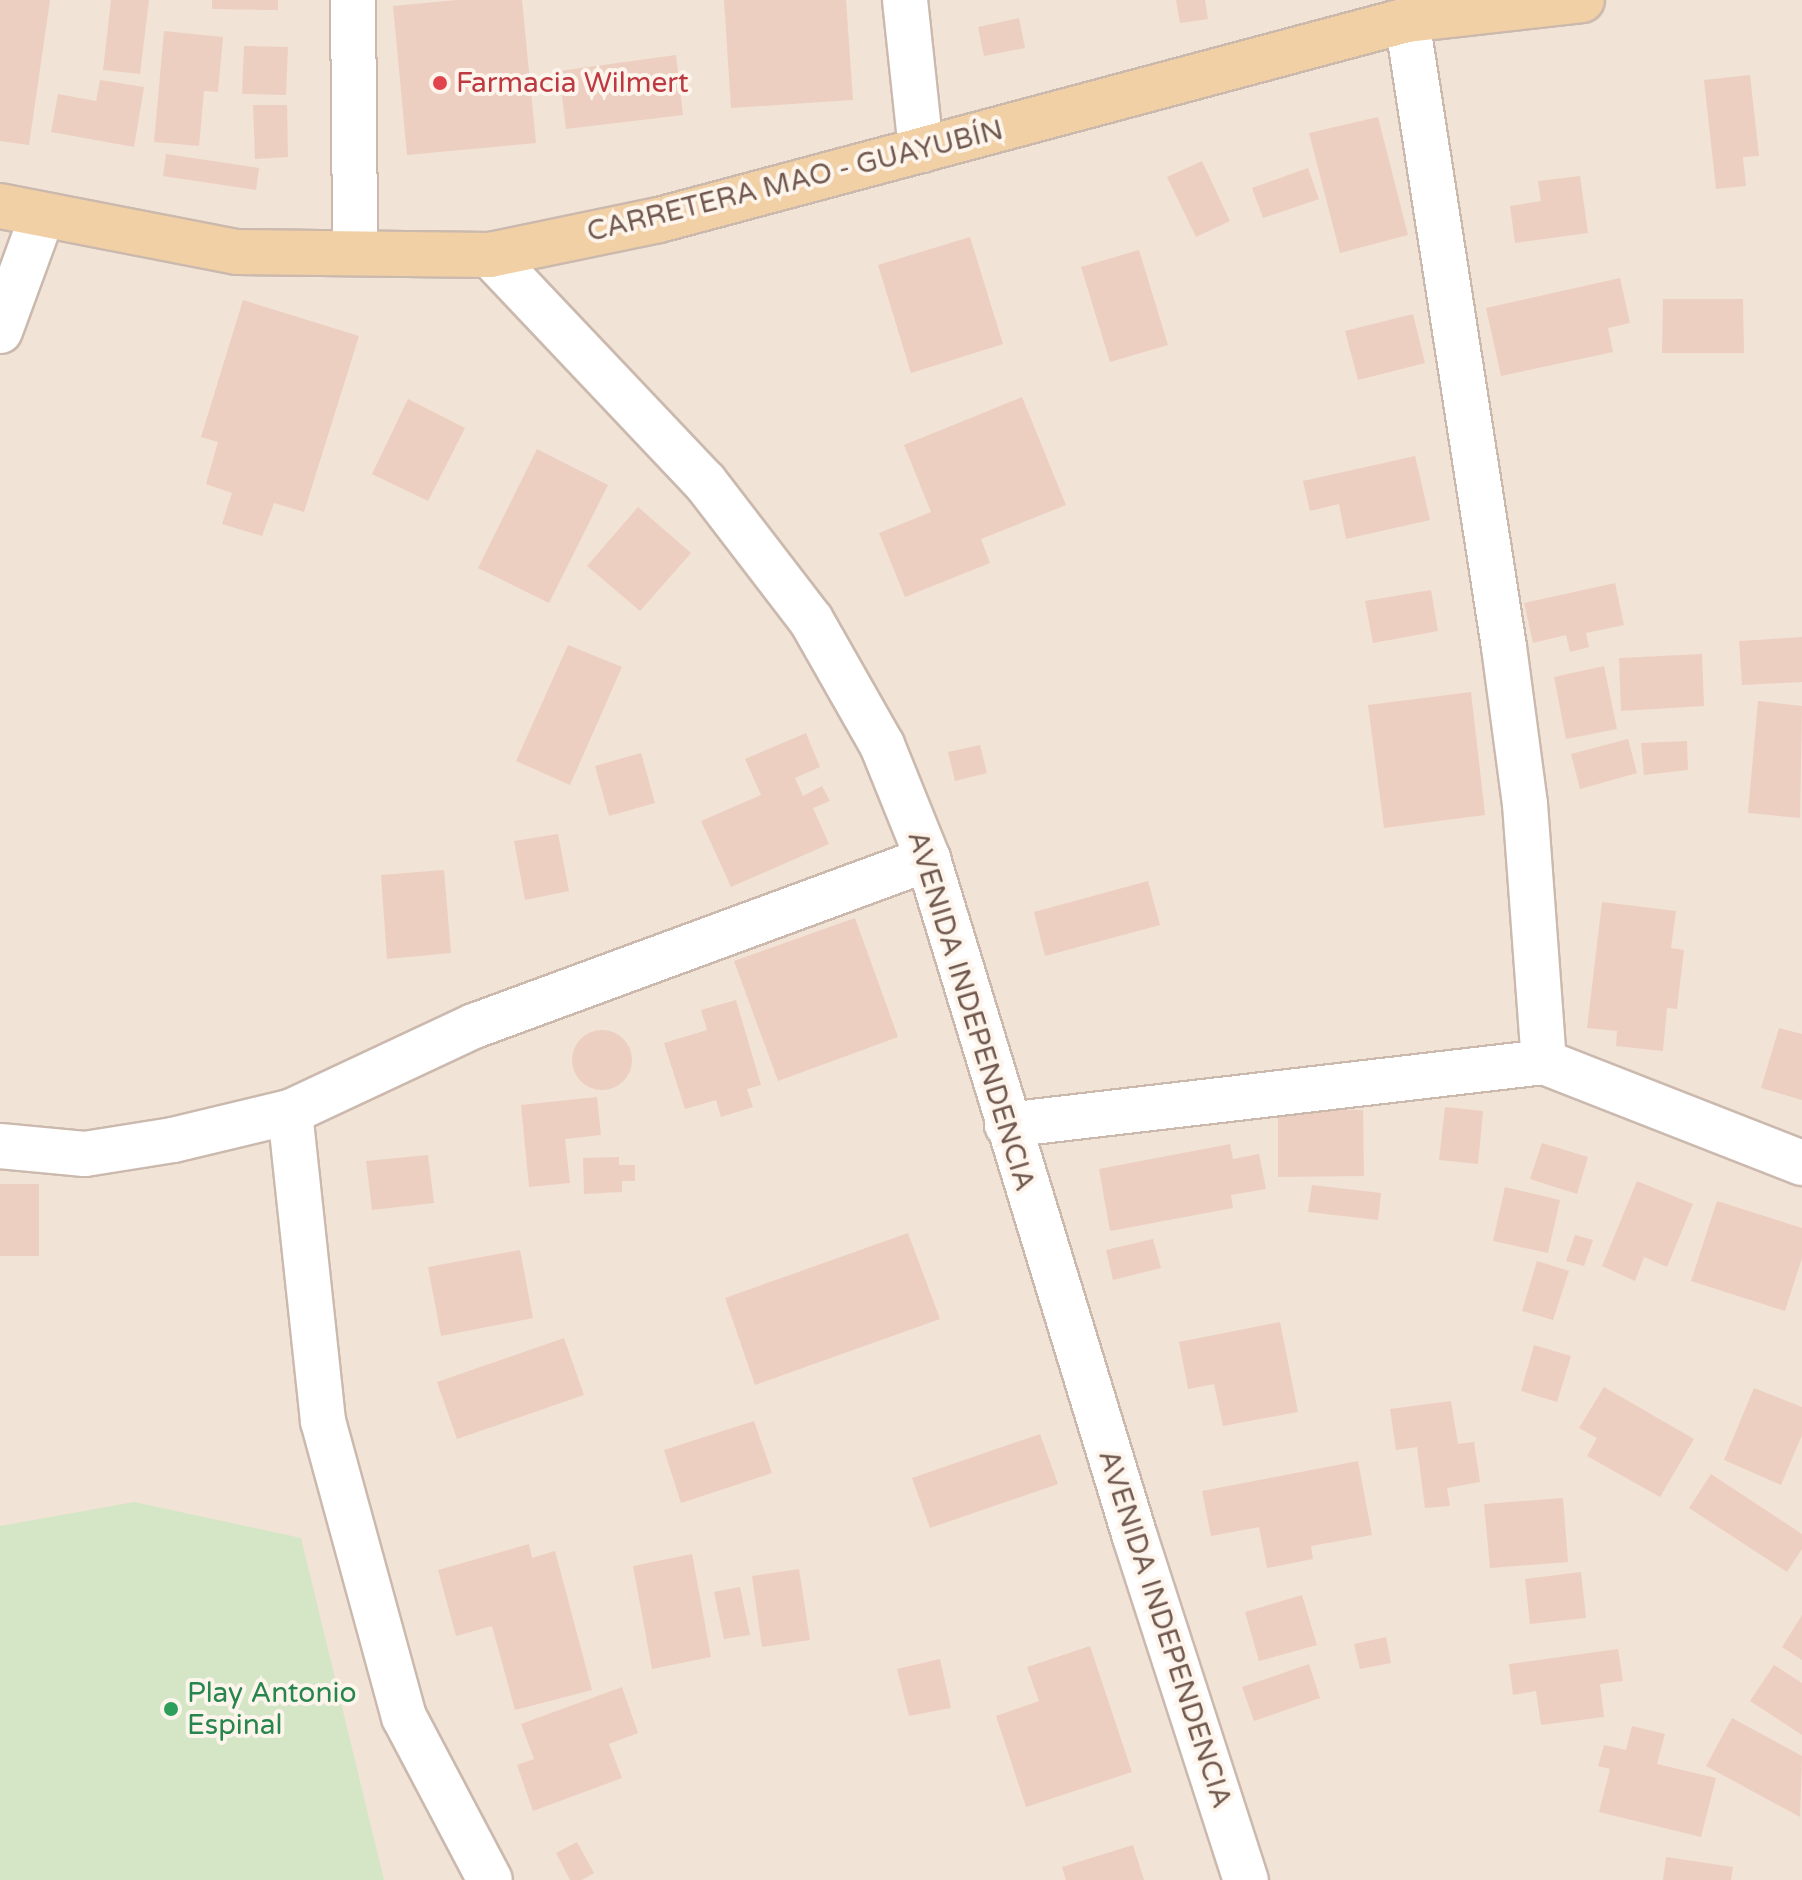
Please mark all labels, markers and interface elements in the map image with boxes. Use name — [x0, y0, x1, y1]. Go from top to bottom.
place label: Farmacia Wilmert — [456, 66, 689, 100]
marker: Farmacia Wilmert — [431, 74, 449, 92]
street label: CARRETERA MAO - GUAYUBÍN — [584, 113, 1006, 249]
street label: AVENIDA INDEPENDENCIA — [900, 827, 1042, 1195]
street label: AVENIDA INDEPENDENCIA — [1091, 1446, 1239, 1812]
place label: Play Antonio Espinal — [187, 1676, 356, 1742]
marker: Play Antonio Espinal — [162, 1700, 180, 1718]

